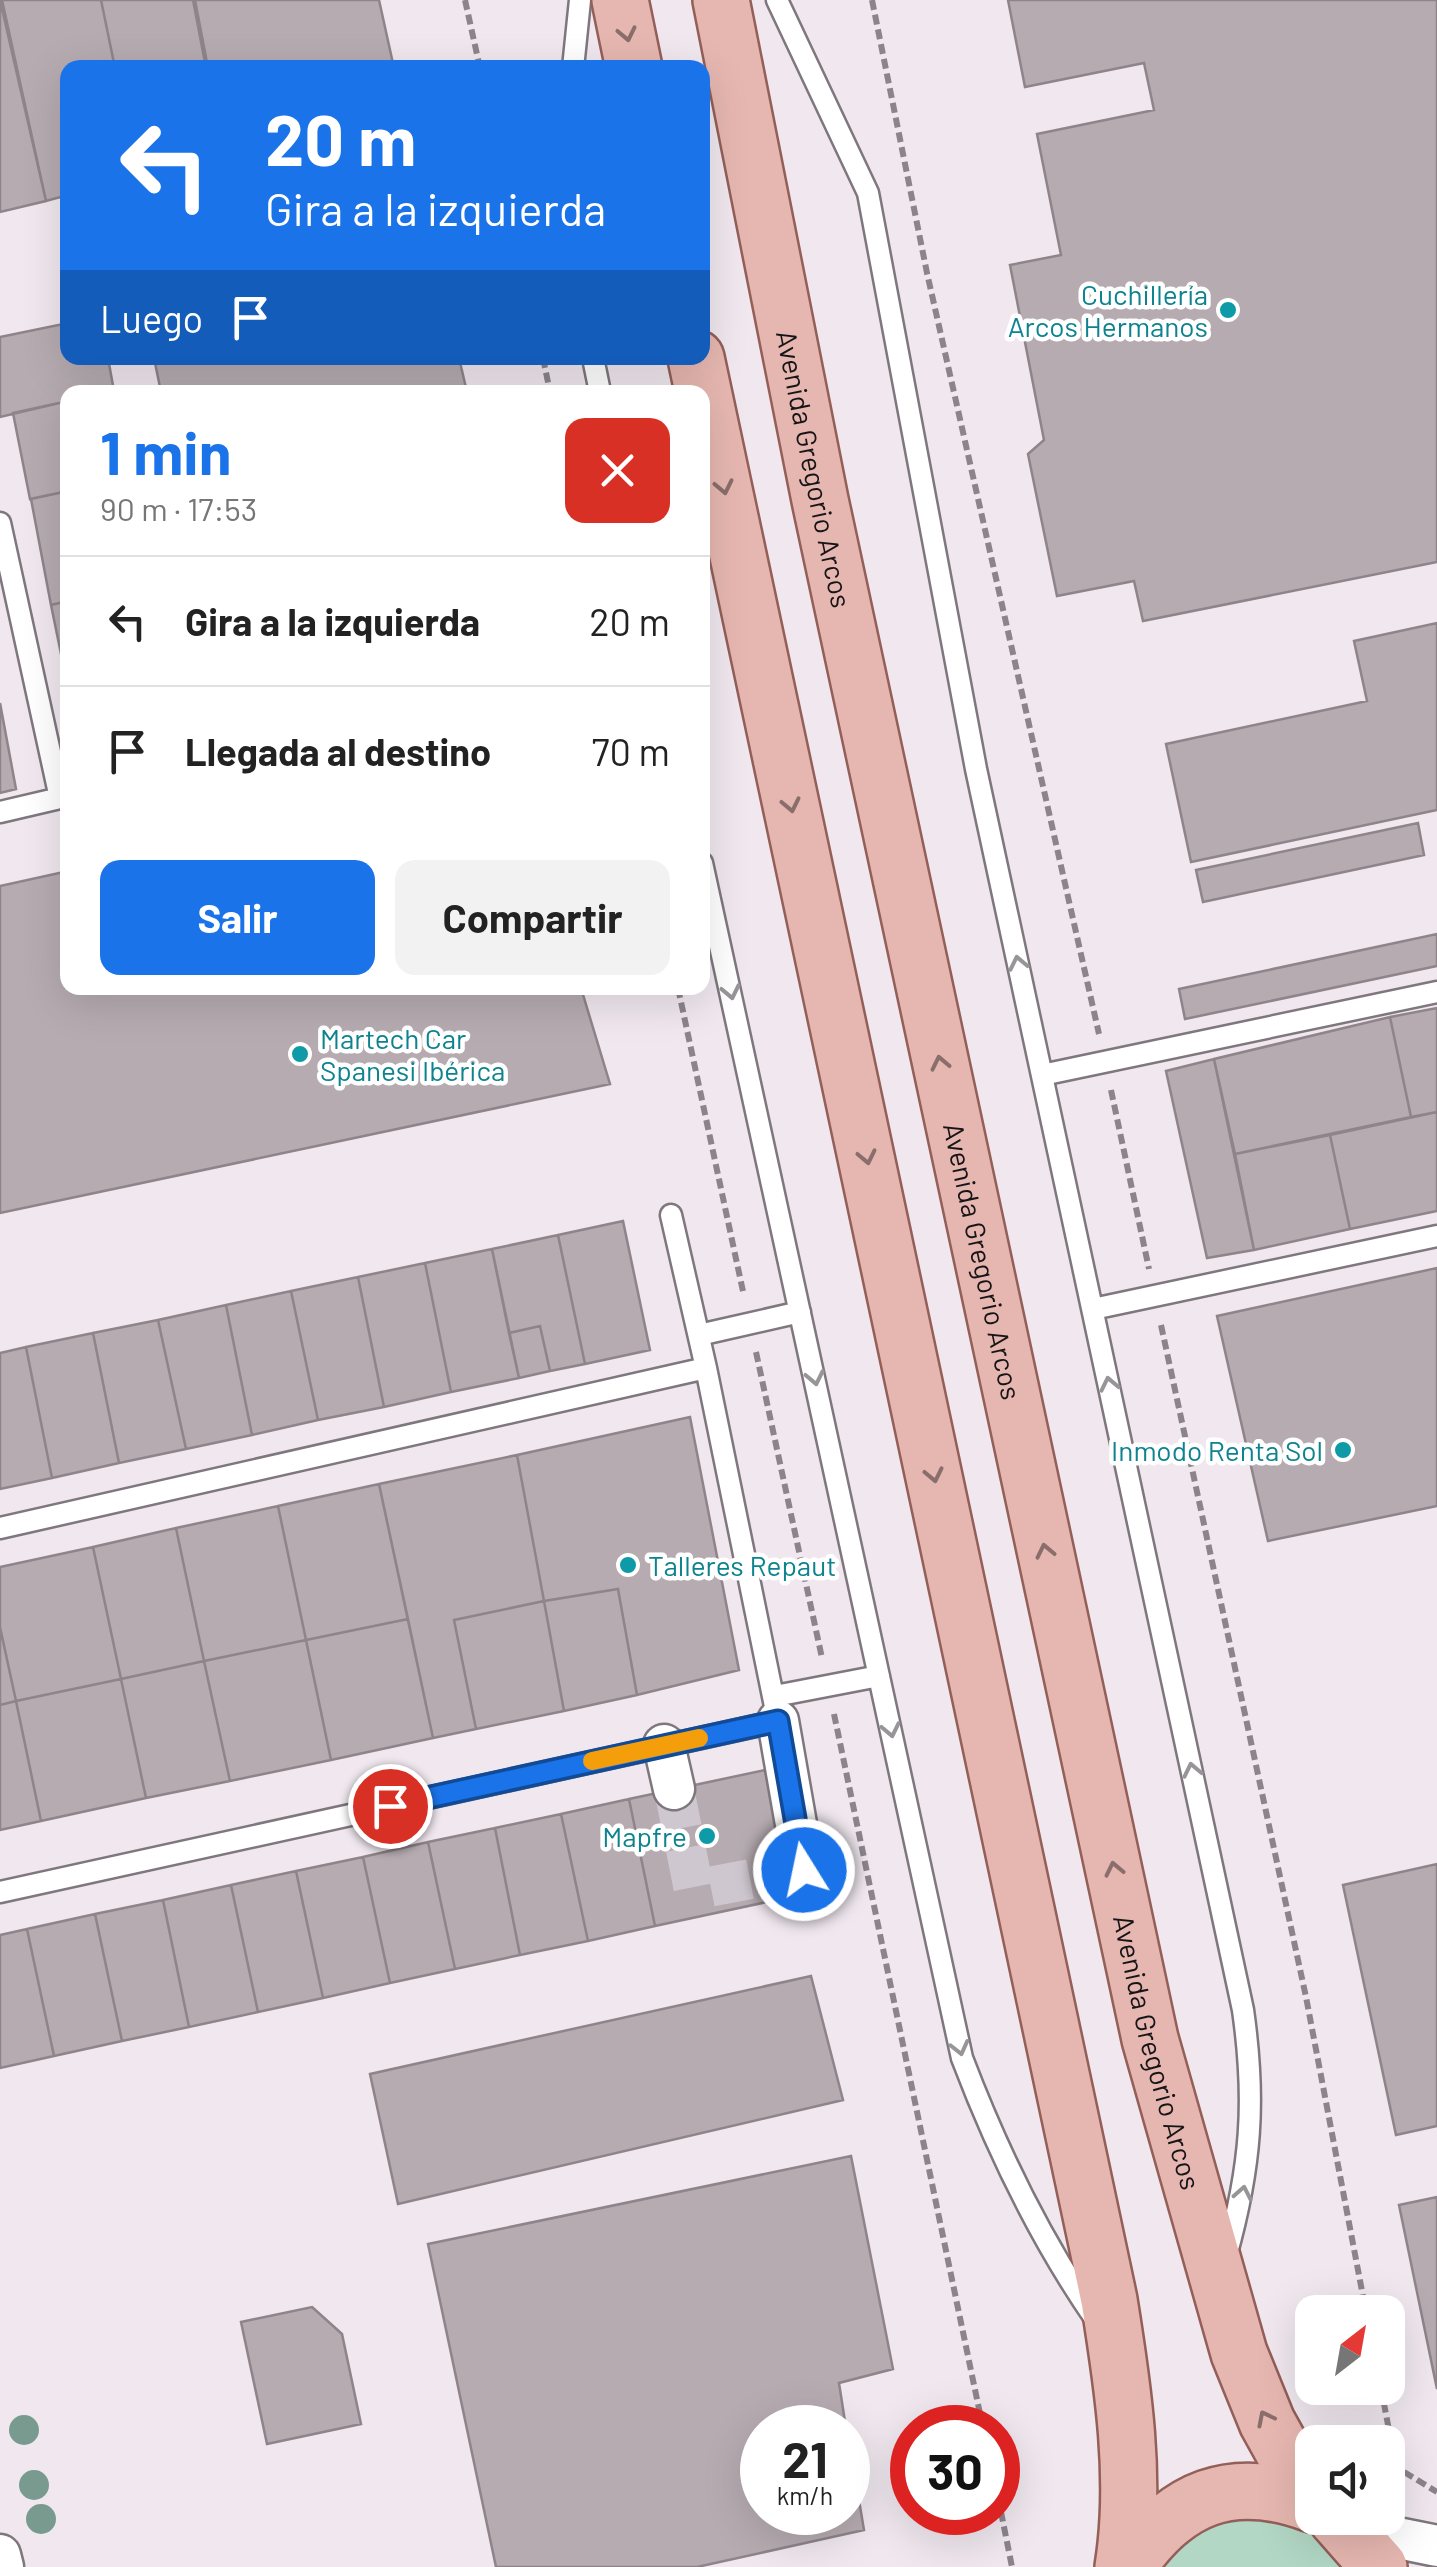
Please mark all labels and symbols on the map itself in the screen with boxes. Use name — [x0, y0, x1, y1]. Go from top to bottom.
one-way arrow — [615, 25, 636, 42]
place label: Cuchillería Arcos Hermanos — [1008, 277, 1208, 343]
marker: Cuchillería Arcos Hermanos — [1217, 299, 1239, 321]
street label: Avenida Gregorio Arcos — [770, 327, 860, 611]
one-way arrow — [712, 478, 733, 495]
one-way arrow — [780, 796, 801, 813]
one-way arrow — [1009, 955, 1030, 972]
one-way arrow — [719, 984, 740, 1001]
place label: Martech Car Spanesi Ibérica — [320, 1021, 505, 1087]
marker: Martech Car Spanesi Ibérica — [289, 1043, 311, 1065]
one-way arrow — [931, 1054, 952, 1071]
street label: Avenida Gregorio Arcos — [937, 1119, 1029, 1403]
one-way arrow — [855, 1148, 876, 1165]
one-way arrow — [803, 1370, 824, 1387]
one-way arrow — [1099, 1375, 1120, 1392]
place label: Inmodo Renta Sol — [1111, 1433, 1323, 1467]
marker: Inmodo Renta Sol — [1332, 1439, 1354, 1461]
one-way arrow — [923, 1466, 944, 1483]
one-way arrow — [1036, 1543, 1057, 1560]
place label: Talleres Repaut — [648, 1548, 836, 1582]
marker: Talleres Repaut — [617, 1554, 639, 1576]
one-way arrow — [879, 1721, 900, 1738]
one-way arrow — [1182, 1762, 1203, 1779]
pin — [348, 1764, 433, 1849]
position arrow — [752, 1818, 856, 1922]
place label: Mapfre — [602, 1819, 687, 1853]
marker: Mapfre — [696, 1825, 718, 1847]
one-way arrow — [1104, 1861, 1125, 1878]
street label: Avenida Gregorio Arcos — [1107, 1911, 1209, 2193]
one-way arrow — [948, 2039, 969, 2056]
one-way arrow — [1231, 2185, 1252, 2202]
north arrow — [1295, 2295, 1405, 2405]
speed limit sign: 30 — [890, 2405, 1020, 2535]
one-way arrow — [1258, 2410, 1277, 2428]

